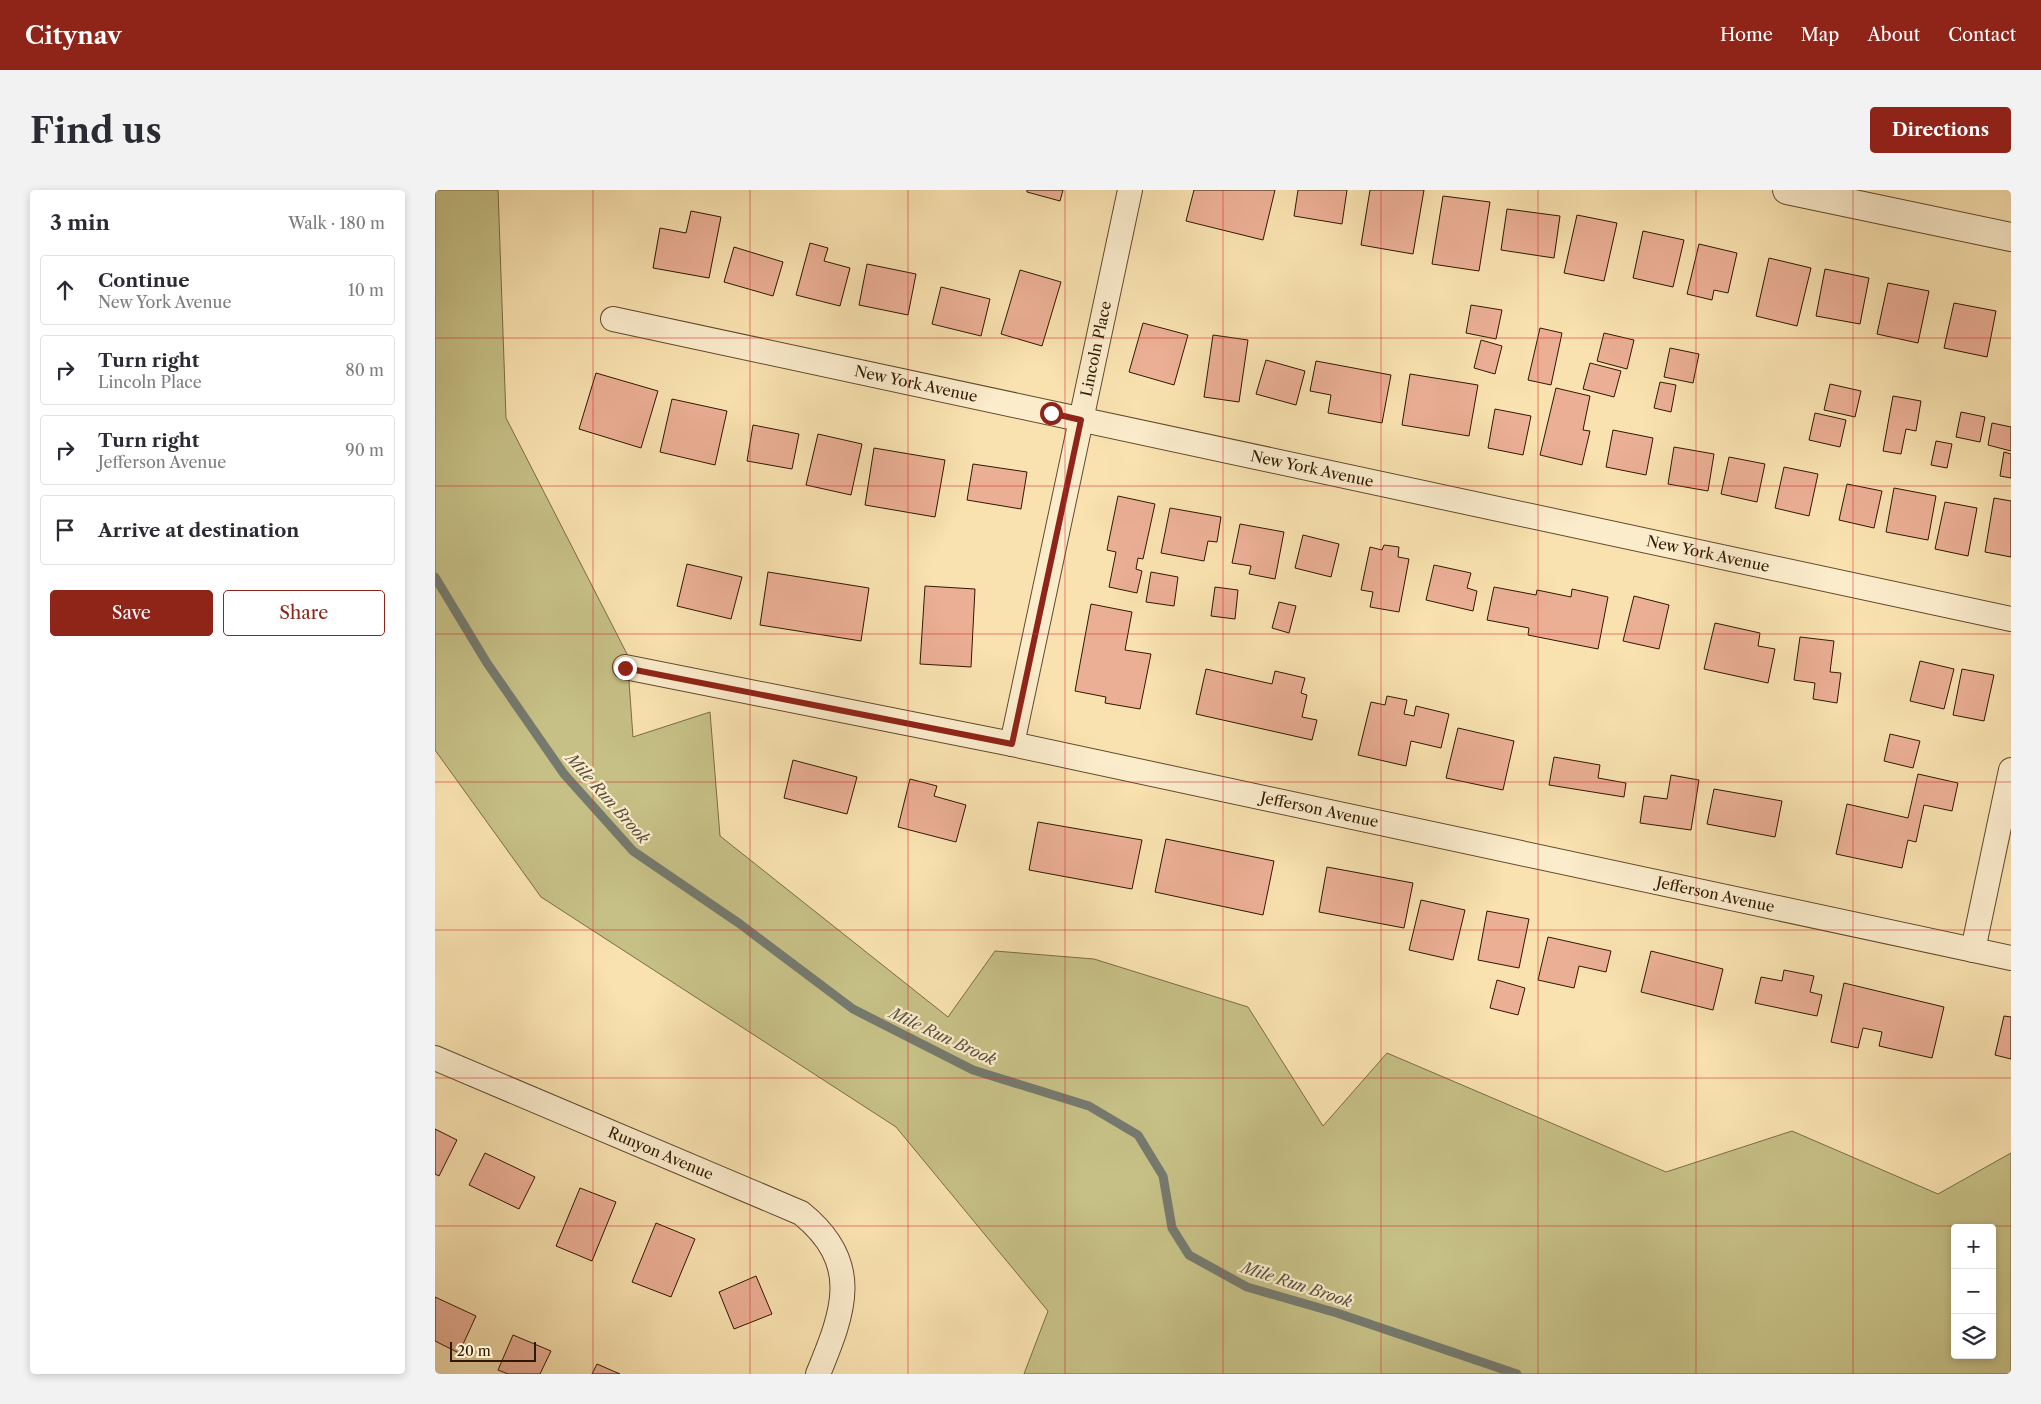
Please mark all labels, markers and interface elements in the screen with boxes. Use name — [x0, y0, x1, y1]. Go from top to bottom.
text: Citynav — [25, 21, 122, 50]
text: Home — [1720, 24, 1773, 46]
text: Map — [1801, 24, 1839, 46]
text: About — [1867, 24, 1920, 46]
text: Contact — [1948, 24, 2016, 46]
button: Directions — [1870, 107, 2011, 153]
text: Find us — [30, 109, 162, 152]
text: 3 min — [50, 210, 110, 235]
text: Walk · 180 m — [288, 213, 385, 233]
text: Continue — [98, 269, 190, 292]
icon: ahead — [51, 276, 79, 304]
text: 10 m — [348, 280, 384, 300]
text: New York Avenue — [98, 292, 231, 312]
street label: Lincoln Place — [1076, 299, 1115, 398]
text: Turn right — [98, 349, 199, 372]
icon: right — [51, 356, 79, 384]
text: 80 m — [345, 360, 384, 380]
street label: New York Avenue — [853, 361, 979, 406]
text: Lincoln Place — [98, 372, 202, 392]
route start — [1040, 402, 1063, 425]
text: Turn right — [98, 429, 199, 452]
icon: right — [51, 436, 79, 464]
text: 90 m — [345, 440, 384, 460]
street label: New York Avenue — [1249, 446, 1375, 491]
text: Jefferson Avenue — [98, 452, 226, 472]
icon: arrive — [51, 516, 79, 544]
text: Arrive at destination — [98, 519, 299, 542]
street label: New York Avenue — [1645, 531, 1771, 576]
button: Save — [50, 590, 213, 636]
button: Share — [223, 590, 385, 636]
route end — [614, 657, 637, 680]
water label: Mile Run Brook — [561, 747, 654, 848]
street label: Jefferson Avenue — [1257, 787, 1380, 831]
street label: Jefferson Avenue — [1653, 872, 1776, 916]
water label: Mile Run Brook — [885, 1002, 1000, 1070]
street label: Runyon Avenue — [605, 1122, 716, 1184]
map controls — [1951, 1224, 1996, 1359]
button: + — [1951, 1224, 1996, 1269]
water label: Mile Run Brook — [1237, 1256, 1356, 1312]
button: − — [1951, 1269, 1996, 1314]
button: layers — [1951, 1314, 1996, 1359]
scale bar — [450, 1339, 536, 1362]
text: 20 m — [457, 1342, 491, 1360]

